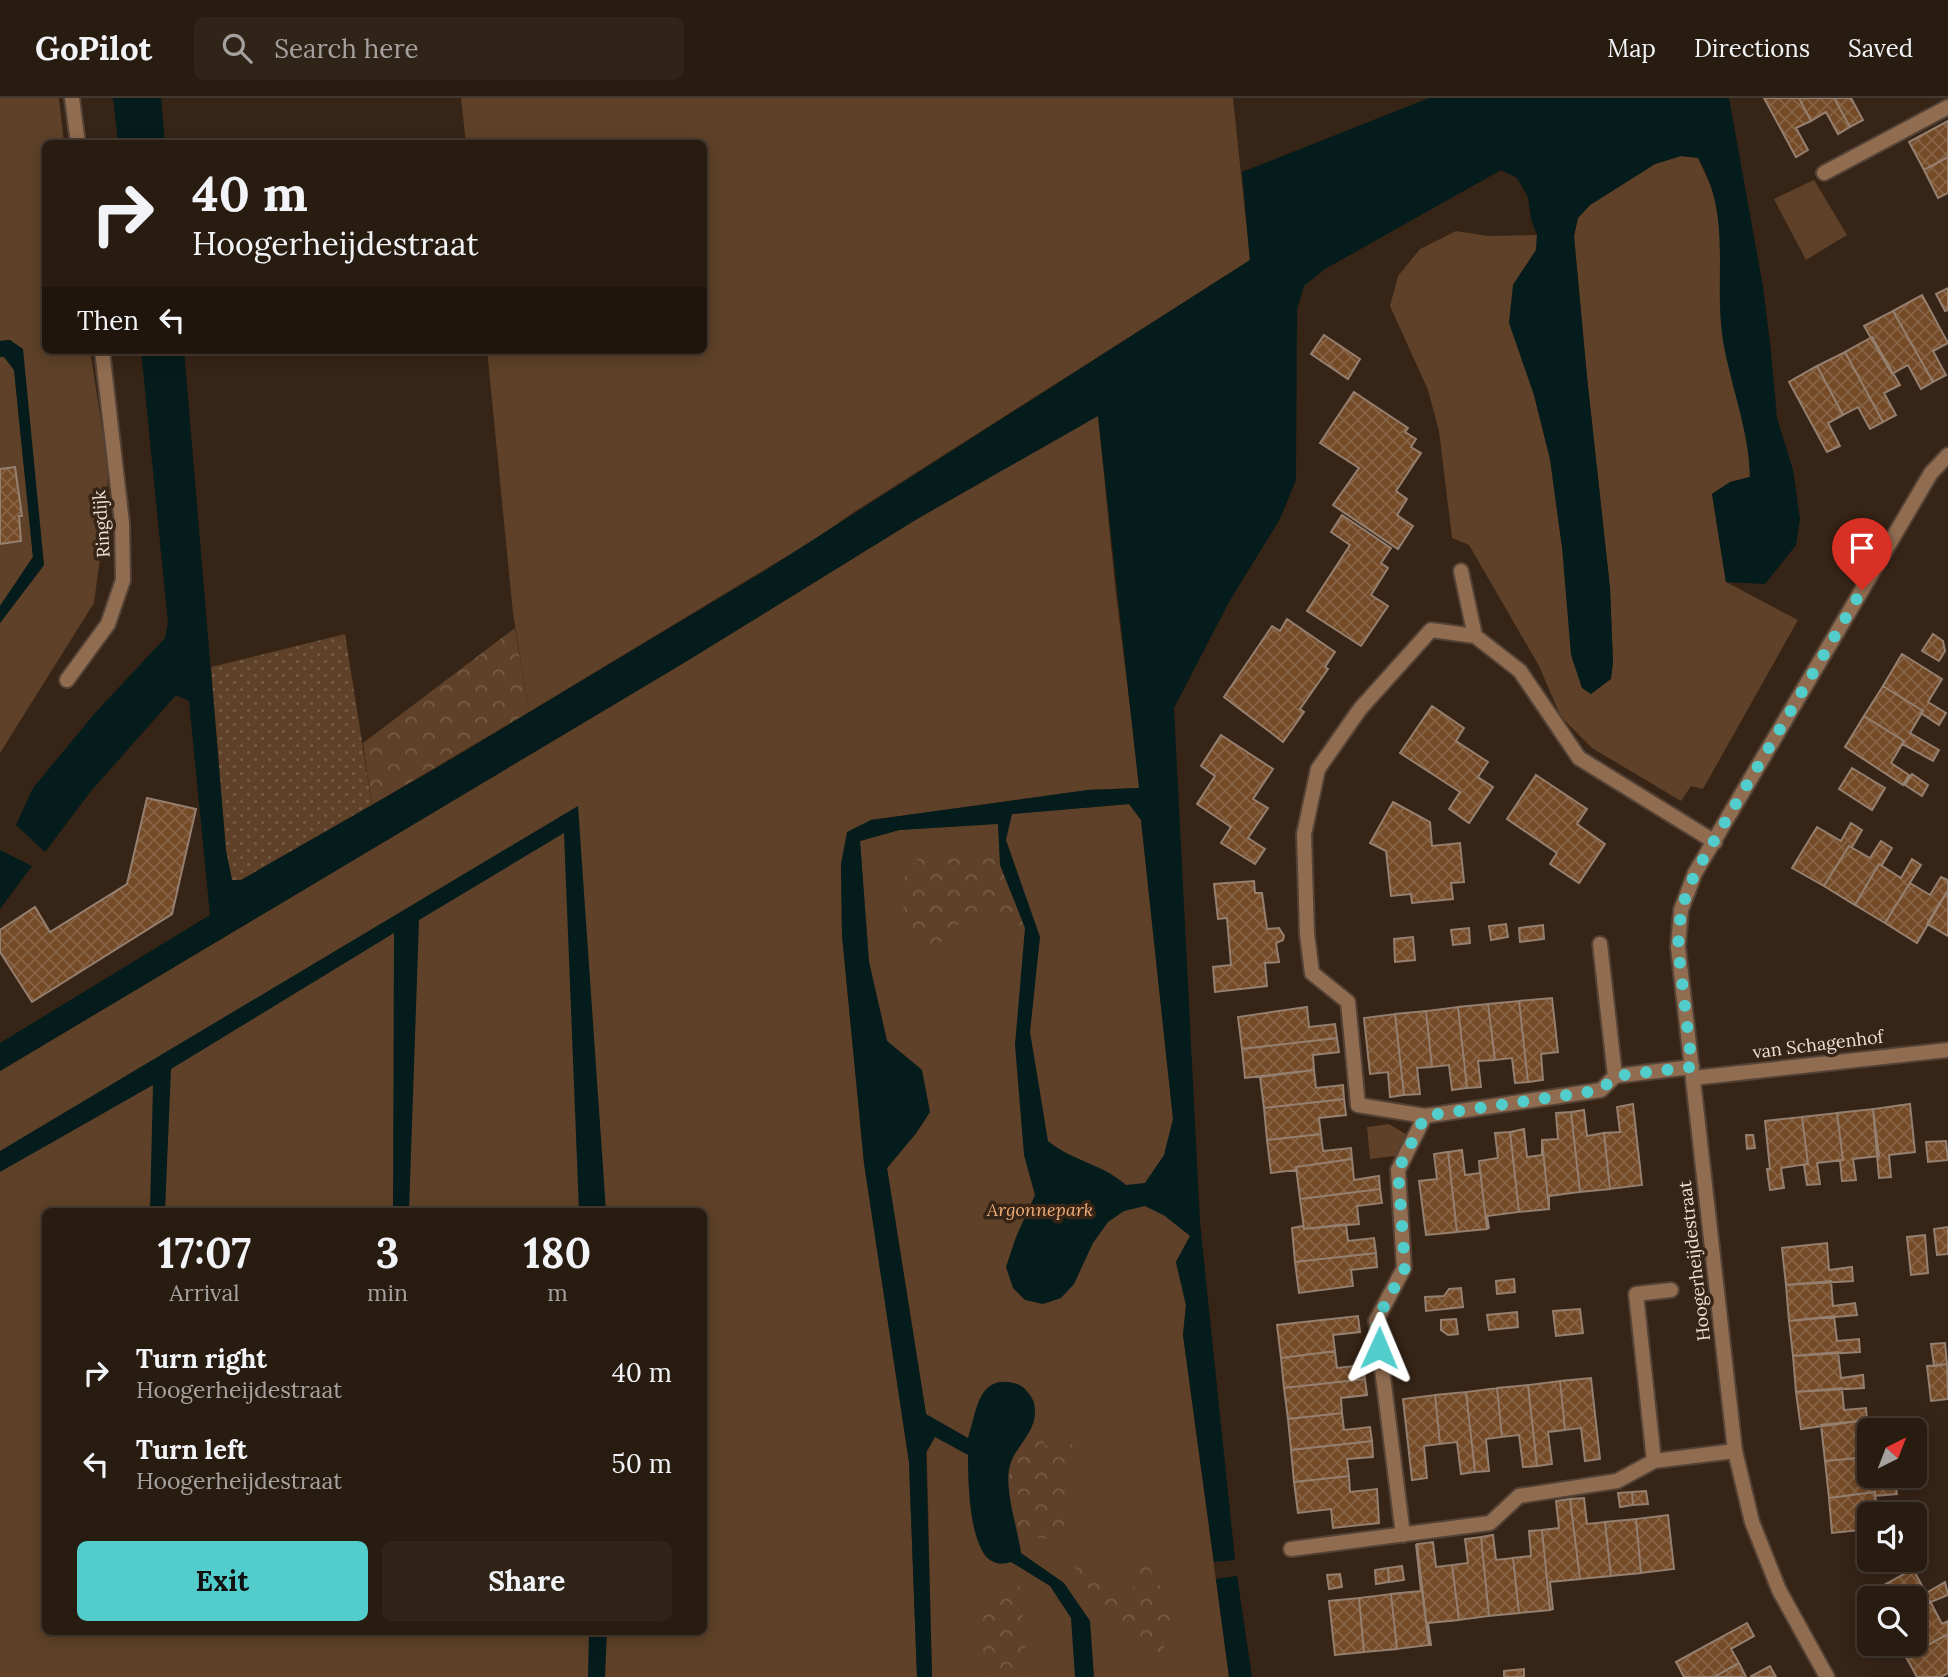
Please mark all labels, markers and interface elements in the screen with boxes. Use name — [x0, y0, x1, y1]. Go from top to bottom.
search box — [194, 17, 684, 80]
text: GoPilot — [35, 27, 152, 69]
icon: search — [218, 29, 256, 67]
text: Search here — [274, 32, 419, 65]
text: Map — [1607, 33, 1656, 64]
text: Directions — [1694, 33, 1810, 64]
text: Saved — [1848, 33, 1913, 64]
text: 40 m — [192, 162, 308, 224]
icon: right — [77, 168, 168, 259]
text: Hoogerheijdestraat — [192, 223, 479, 264]
icon: left — [153, 301, 191, 339]
text: Then — [77, 304, 139, 337]
street label: Ringdijk — [87, 489, 115, 558]
pin — [1832, 518, 1892, 590]
icon: arrive — [1843, 529, 1881, 567]
street label: van Schagenhof — [1751, 1024, 1887, 1063]
street label: Hoogerheijdestraat — [1673, 1180, 1715, 1342]
park label: Argonnepark — [986, 1198, 1093, 1221]
text: 17:07 — [158, 1226, 251, 1280]
text: 3 — [376, 1226, 399, 1280]
text: 180 — [524, 1226, 591, 1280]
text: Arrival — [169, 1278, 240, 1307]
text: min — [367, 1278, 408, 1307]
text: m — [547, 1278, 568, 1307]
position arrow — [1342, 1311, 1416, 1385]
text: Turn right — [136, 1342, 267, 1375]
icon: right — [77, 1354, 115, 1392]
text: 40 m — [612, 1356, 672, 1389]
text: Hoogerheijdestraat — [136, 1375, 342, 1404]
north arrow — [1857, 1418, 1927, 1488]
map controls — [1857, 1418, 1927, 1656]
text: Turn left — [136, 1433, 247, 1466]
icon: left — [77, 1445, 115, 1483]
text: 50 m — [612, 1447, 672, 1480]
text: Hoogerheijdestraat — [136, 1466, 342, 1495]
button: sound — [1857, 1502, 1927, 1572]
button: Exit — [77, 1541, 368, 1621]
button: Share — [382, 1541, 672, 1621]
button: search — [1857, 1586, 1927, 1656]

